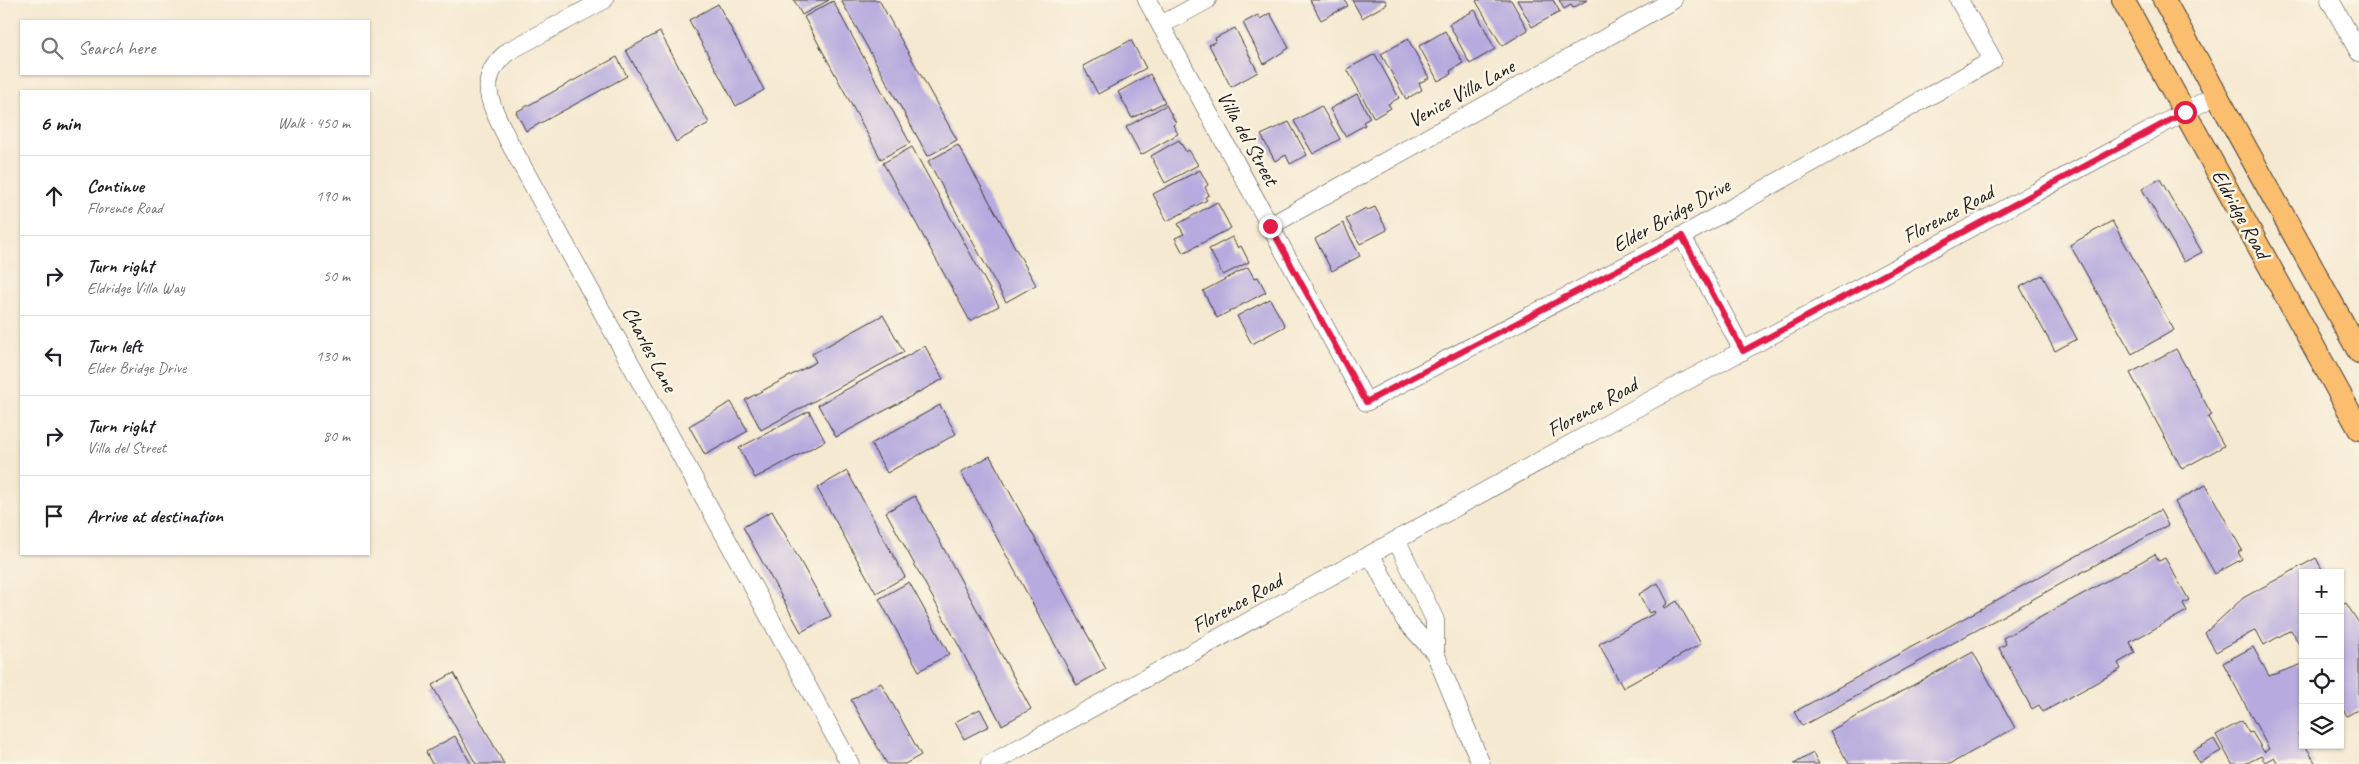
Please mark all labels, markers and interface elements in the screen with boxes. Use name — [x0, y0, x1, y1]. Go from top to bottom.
search box — [20, 20, 370, 75]
icon: search — [38, 34, 66, 62]
text: Search here — [78, 36, 155, 60]
street label: Venice Villa Lane — [1403, 52, 1521, 133]
street label: Villa del Street — [1211, 86, 1286, 192]
route start — [2174, 101, 2197, 124]
text: 6 min — [40, 110, 81, 136]
text: Walk · 450 m — [278, 113, 350, 133]
street label: Eldridge Road — [2206, 165, 2277, 266]
street label: Elder Bridge Drive — [1608, 172, 1735, 258]
text: Continue — [87, 174, 144, 198]
street label: Florence Road — [1898, 177, 2001, 249]
icon: ahead — [40, 182, 68, 210]
text: 190 m — [316, 186, 350, 206]
text: Florence Road — [87, 198, 163, 218]
route end — [1259, 215, 1282, 238]
text: Turn right — [87, 254, 154, 278]
icon: right — [40, 262, 68, 290]
text: 50 m — [323, 266, 350, 286]
text: Eldridge Villa Way — [87, 278, 185, 298]
street label: Charles Lane — [617, 302, 684, 398]
text: Turn left — [87, 334, 142, 358]
icon: left — [40, 342, 68, 370]
text: 130 m — [316, 346, 350, 366]
text: Elder Bridge Drive — [87, 358, 186, 378]
street label: Florence Road — [1542, 370, 1645, 442]
text: Turn right — [87, 414, 154, 438]
icon: right — [40, 422, 68, 450]
text: 80 m — [323, 426, 350, 446]
text: Villa del Street — [87, 438, 166, 458]
icon: arrive — [40, 502, 68, 530]
text: Arrive at destination — [87, 504, 223, 528]
street label: Florence Road — [1187, 566, 1290, 638]
map controls — [2299, 569, 2344, 749]
button: + — [2299, 569, 2344, 614]
button: − — [2299, 614, 2344, 659]
button: locate — [2299, 659, 2344, 704]
button: layers — [2299, 704, 2344, 749]

